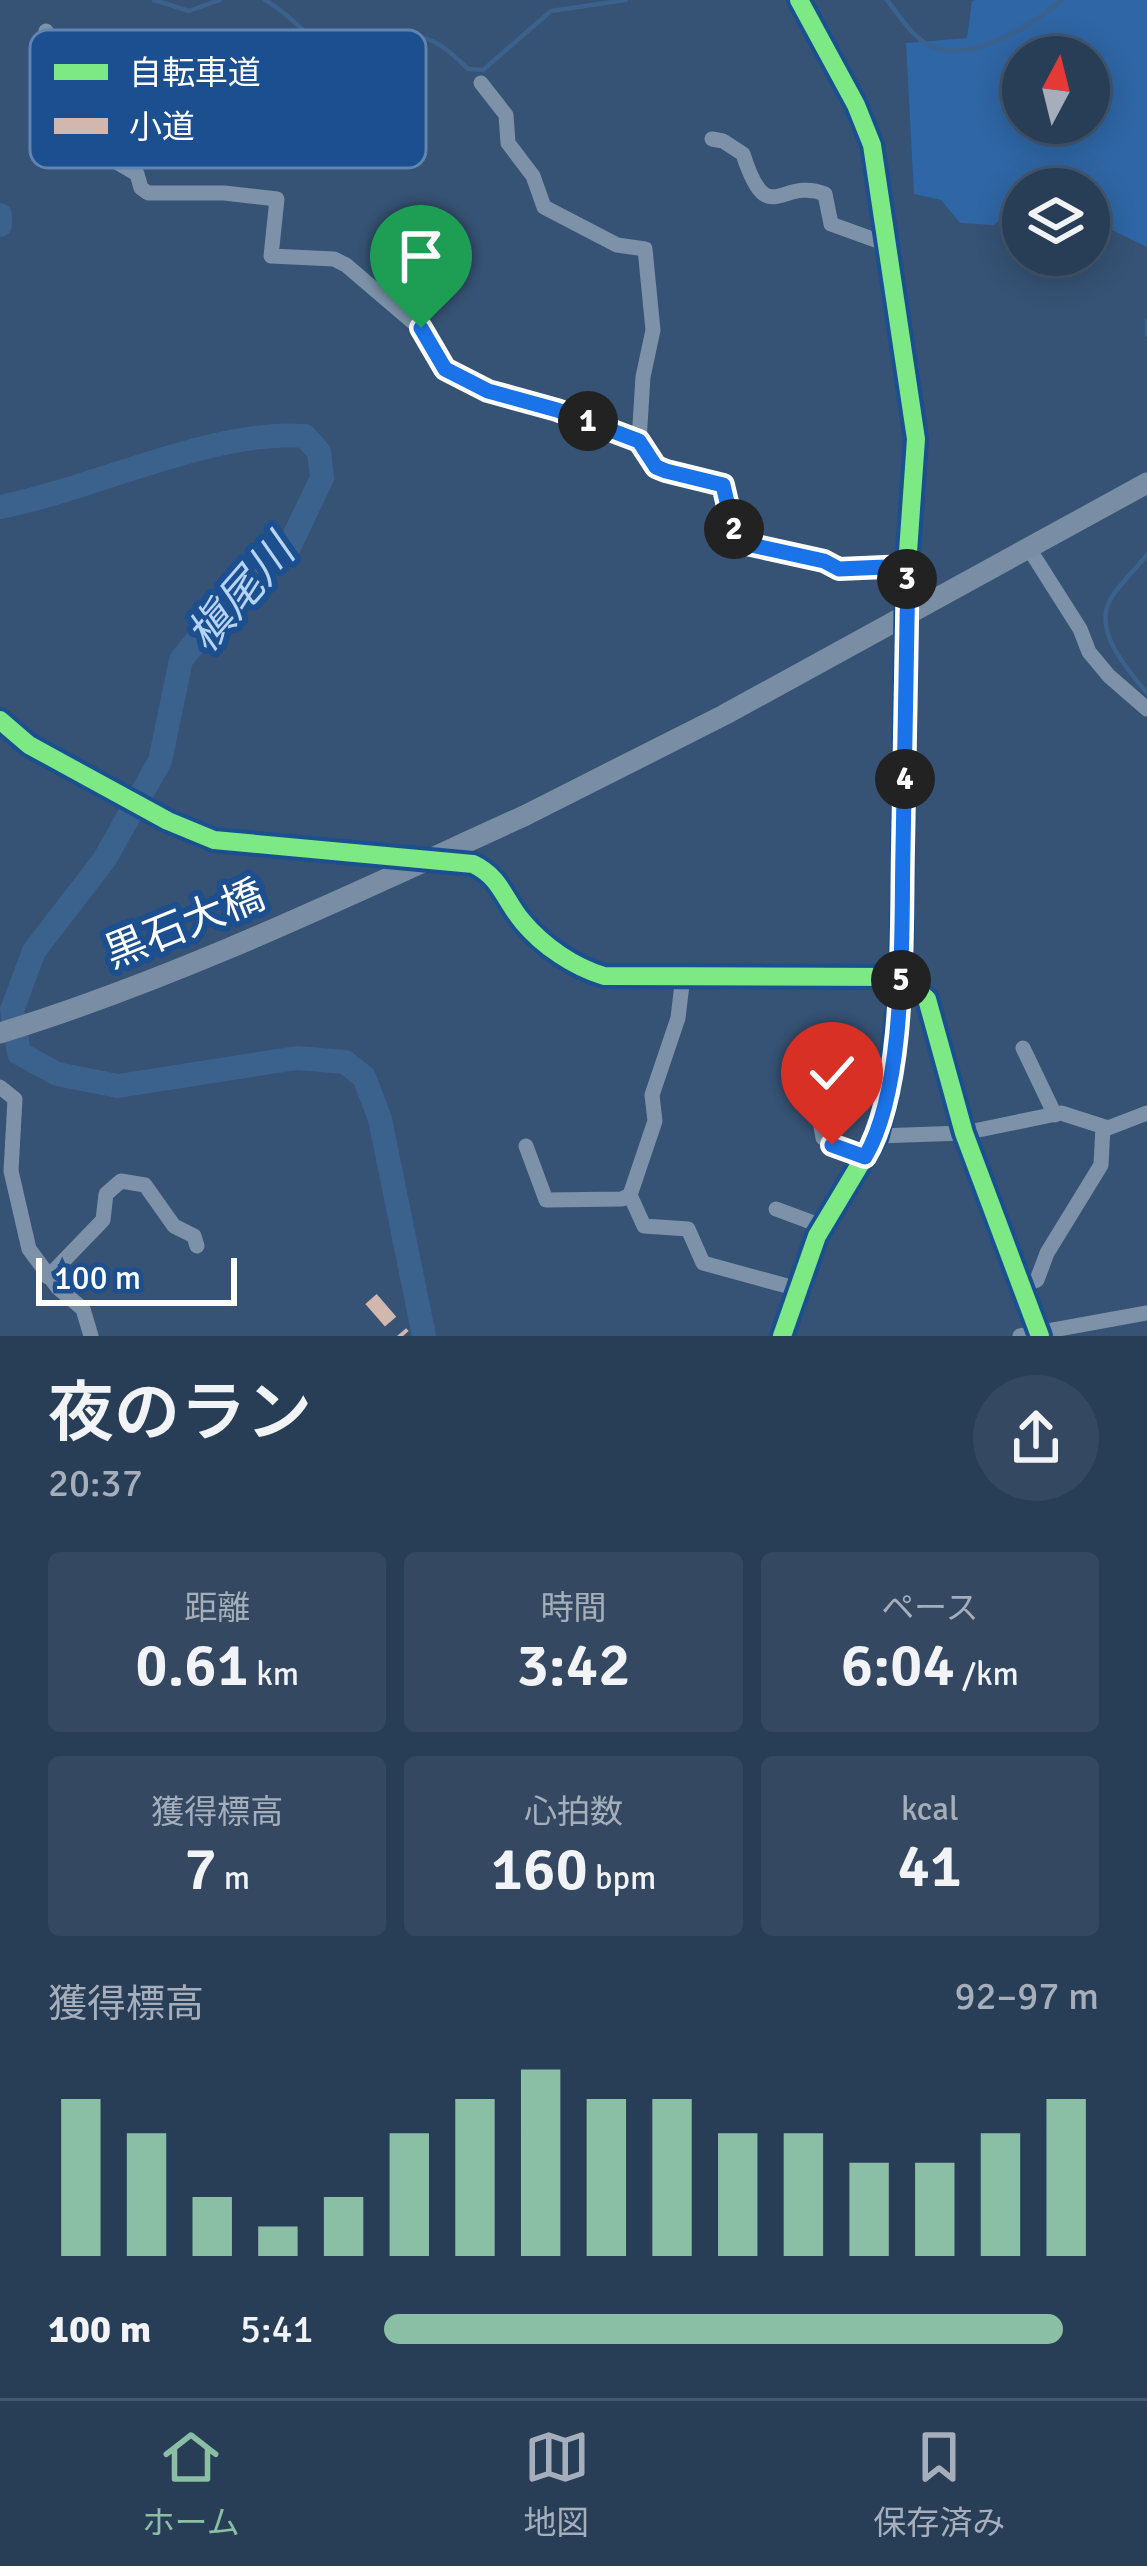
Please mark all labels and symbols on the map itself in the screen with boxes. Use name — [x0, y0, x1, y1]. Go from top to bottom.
legend — [30, 30, 426, 168]
north arrow — [1002, 36, 1110, 144]
text: 自転車道 — [129, 53, 261, 94]
text: 小道 — [129, 107, 195, 148]
pin — [370, 205, 472, 328]
pin: 1 — [558, 391, 618, 451]
pin: 2 — [704, 499, 764, 559]
water label: 槇尾川 — [176, 522, 309, 663]
pin: 3 — [877, 549, 937, 609]
pin: 4 — [875, 749, 935, 809]
street label: 黒石大橋 — [97, 869, 272, 980]
pin: 5 — [871, 950, 931, 1010]
pin — [781, 1022, 883, 1145]
scale bar — [36, 1252, 237, 1305]

